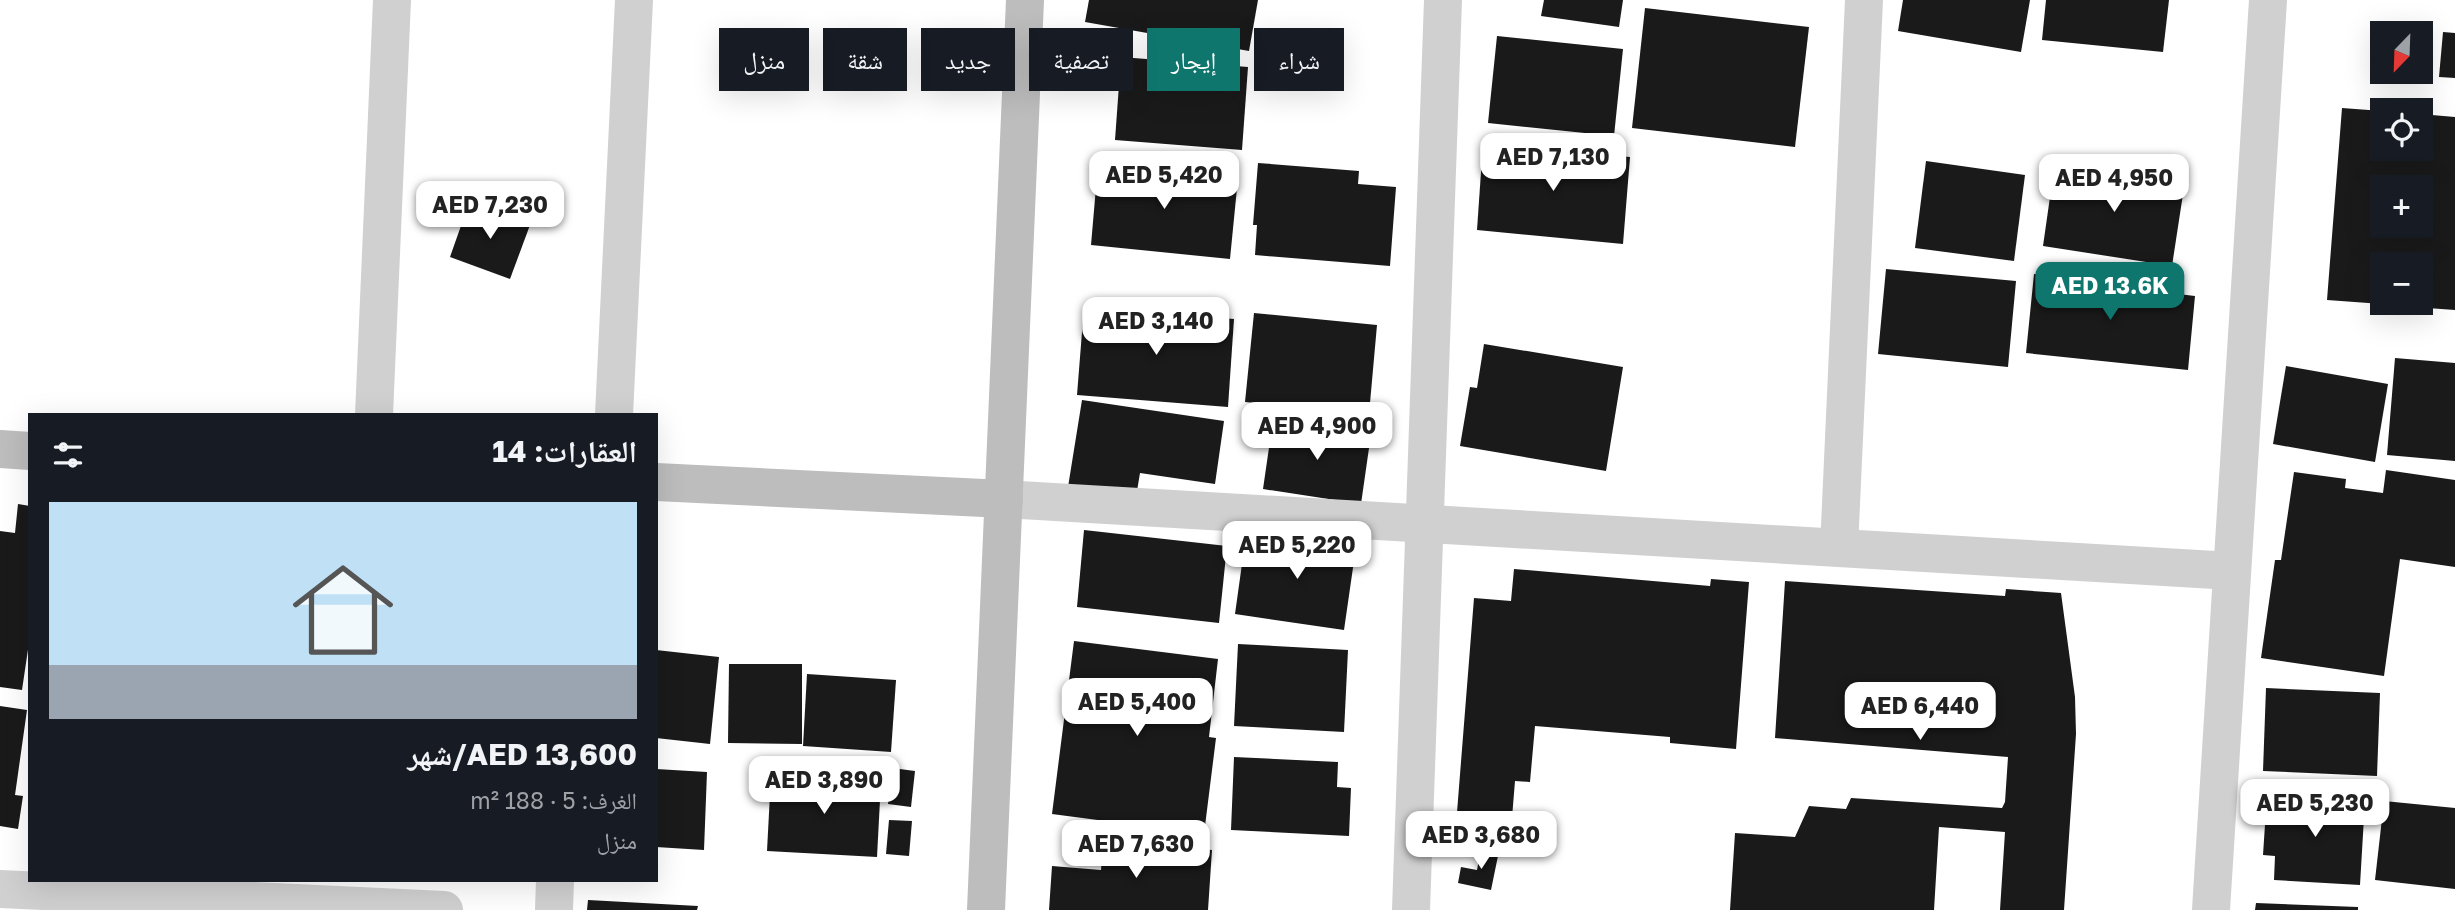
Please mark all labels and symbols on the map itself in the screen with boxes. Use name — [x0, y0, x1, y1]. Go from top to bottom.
north arrow — [2370, 21, 2432, 84]
pin: AED 7,130 — [1473, 134, 1633, 193]
pin: AED 5,420 — [1084, 152, 1244, 211]
pin: AED 4,950 — [2034, 154, 2194, 214]
pin: AED 7,230 — [410, 182, 570, 241]
pin: AED 13.6K — [2030, 262, 2190, 322]
pin: AED 3,140 — [1076, 298, 1236, 357]
pin: AED 4,900 — [1237, 402, 1397, 462]
pin: AED 5,220 — [1217, 522, 1377, 581]
pin: AED 5,400 — [1057, 678, 1217, 738]
pin: AED 6,440 — [1840, 682, 2000, 742]
pin: AED 3,890 — [744, 756, 904, 816]
pin: AED 5,230 — [2235, 780, 2395, 839]
pin: AED 3,680 — [1401, 812, 1561, 871]
pin: AED 7,630 — [1056, 820, 1216, 880]

